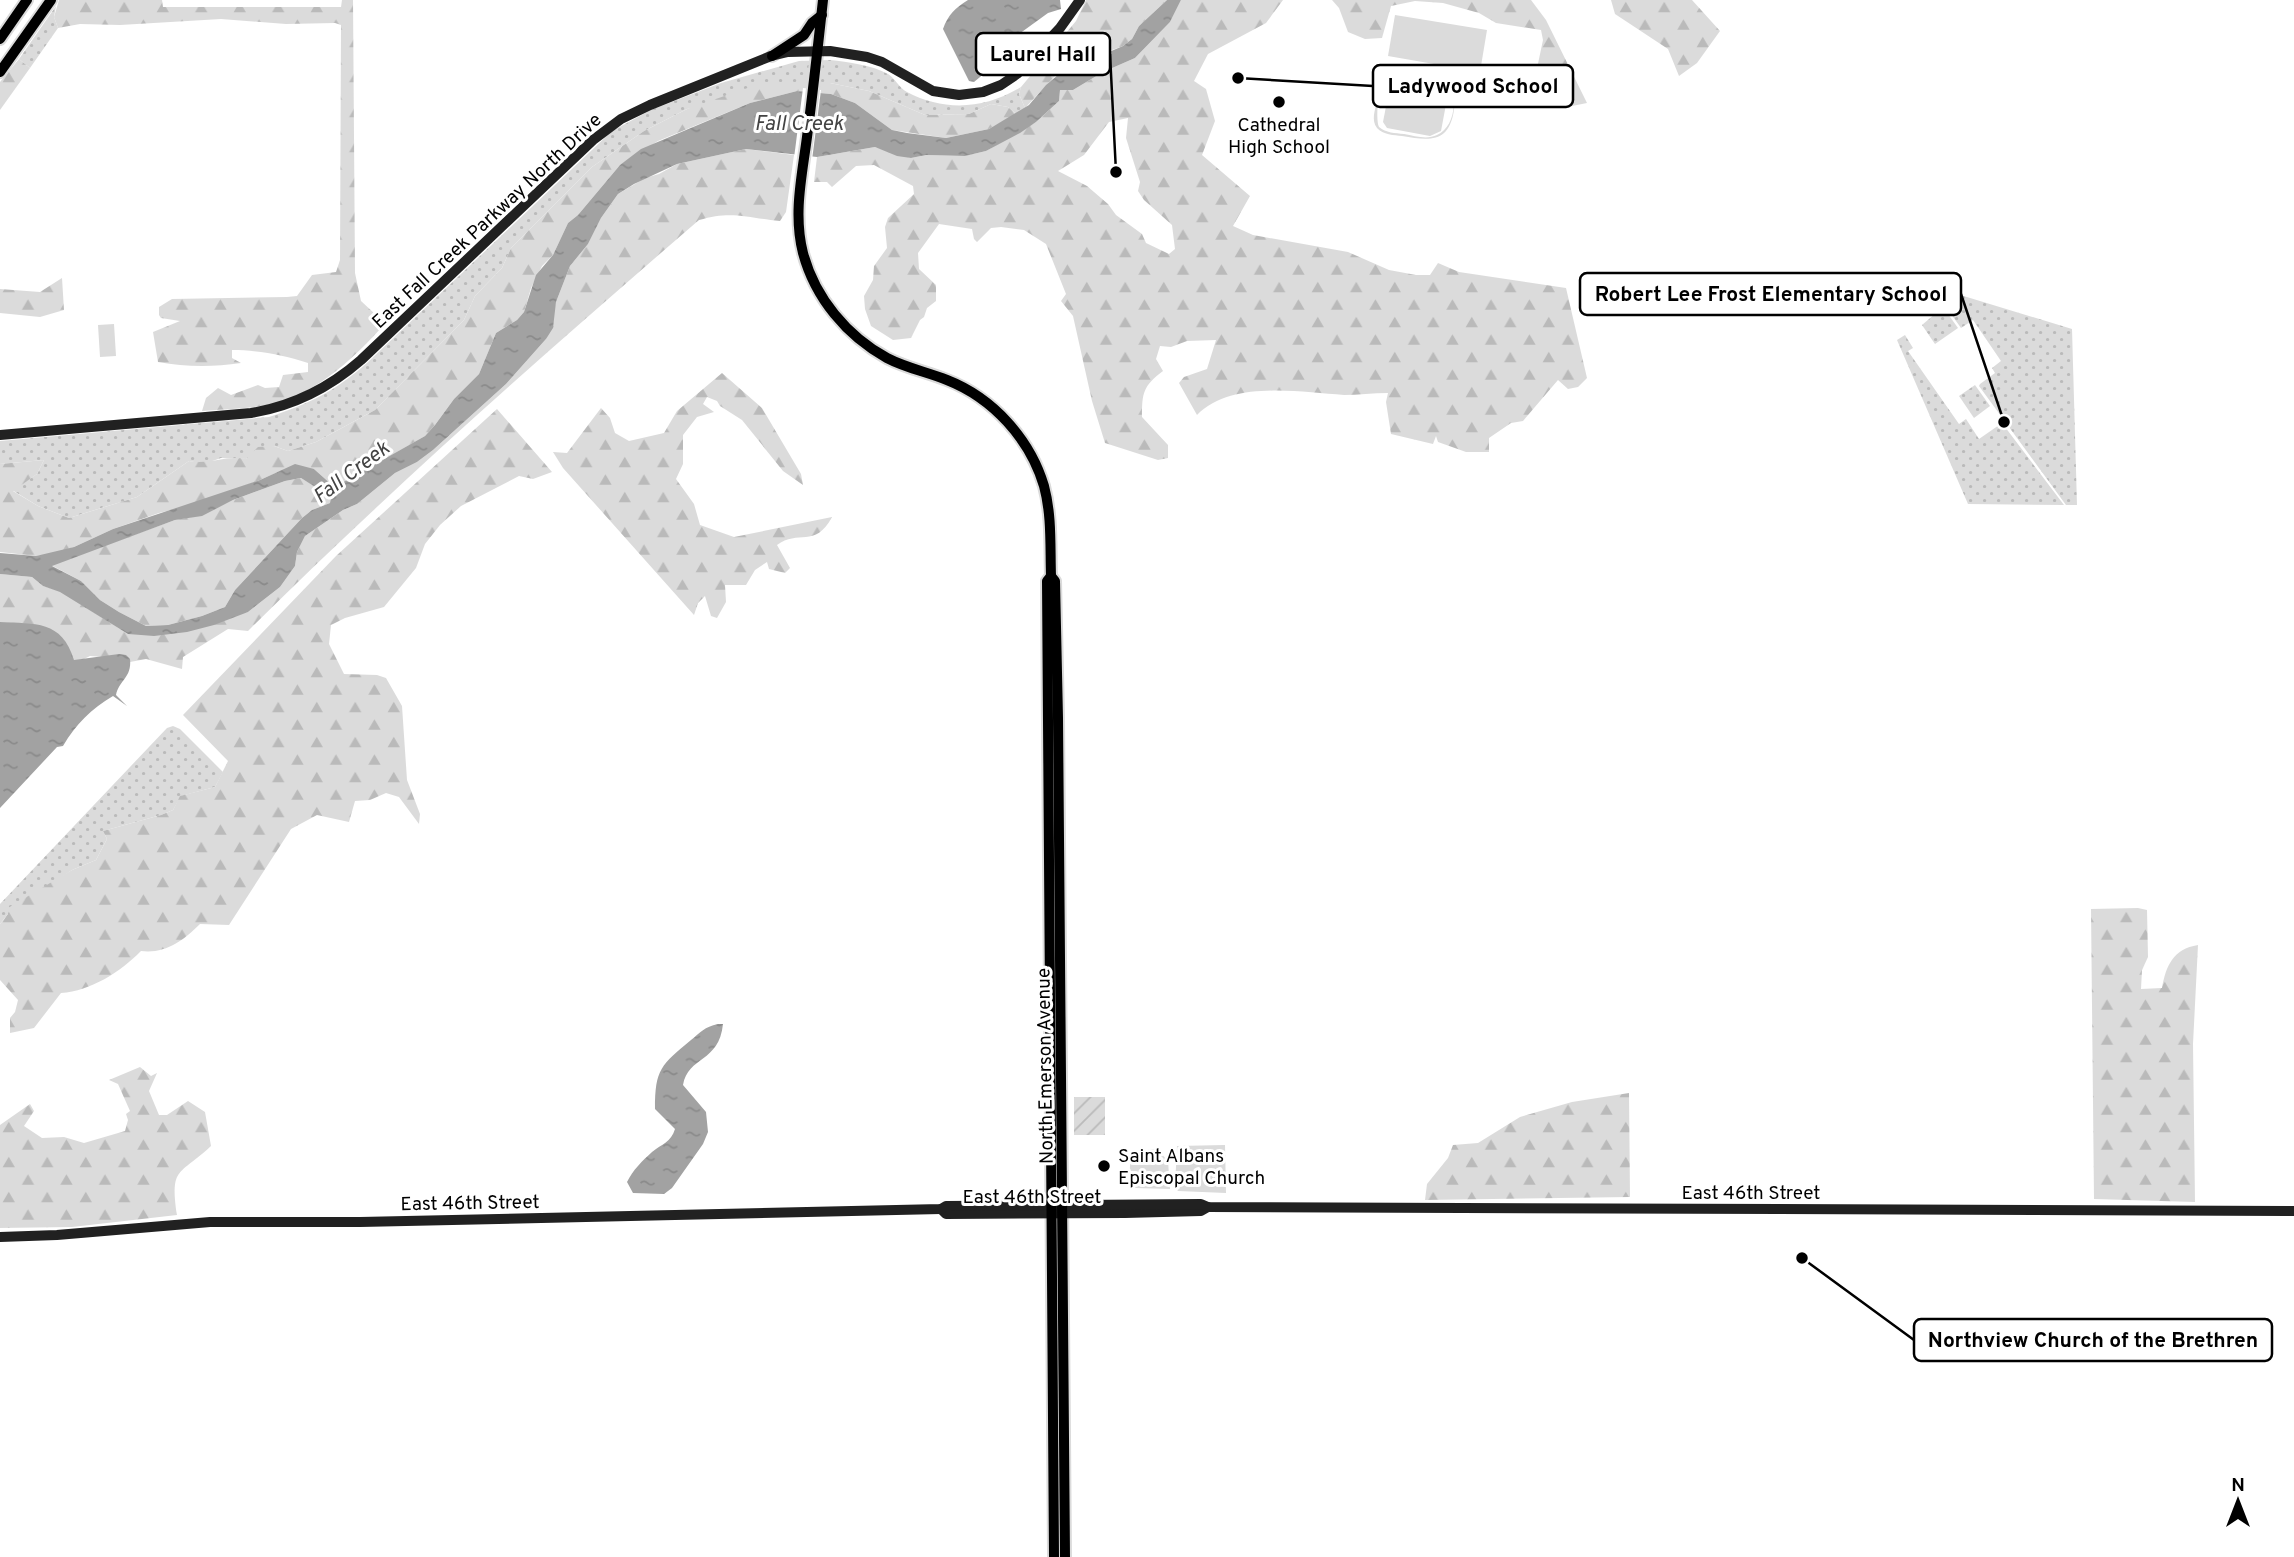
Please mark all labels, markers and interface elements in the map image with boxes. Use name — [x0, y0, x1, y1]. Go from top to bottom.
callout: Laurel Hall — [976, 33, 1110, 75]
text: Laurel Hall — [990, 42, 1096, 69]
callout: Ladywood School — [1373, 65, 1573, 107]
text: Ladywood School — [1387, 74, 1559, 101]
marker: Cathedral High School — [1271, 94, 1287, 110]
street label: East Fall Creek Parkway North Drive — [368, 109, 607, 334]
water label: Fall Creek — [755, 111, 844, 138]
place label: Cathedral High School — [1228, 114, 1330, 160]
callout: Robert Lee Frost Elementary School — [1580, 273, 1961, 315]
text: Robert Lee Frost Elementary School — [1595, 282, 1947, 309]
water label: Fall Creek — [308, 435, 396, 511]
street label: North Emerson Avenue — [1032, 968, 1060, 1164]
place label: Saint Albans Episcopal Church — [1118, 1145, 1265, 1191]
marker: Saint Albans Episcopal Church — [1096, 1158, 1112, 1174]
street label: East 46th Street — [1681, 1182, 1821, 1206]
street label: East 46th Street — [962, 1186, 1102, 1210]
street label: East 46th Street — [400, 1191, 540, 1217]
callout: Northview Church of the Brethren — [1914, 1319, 2272, 1361]
text: Northview Church of the Brethren — [1928, 1328, 2258, 1355]
north arrow — [2203, 1466, 2273, 1536]
text: N — [2231, 1474, 2245, 1498]

